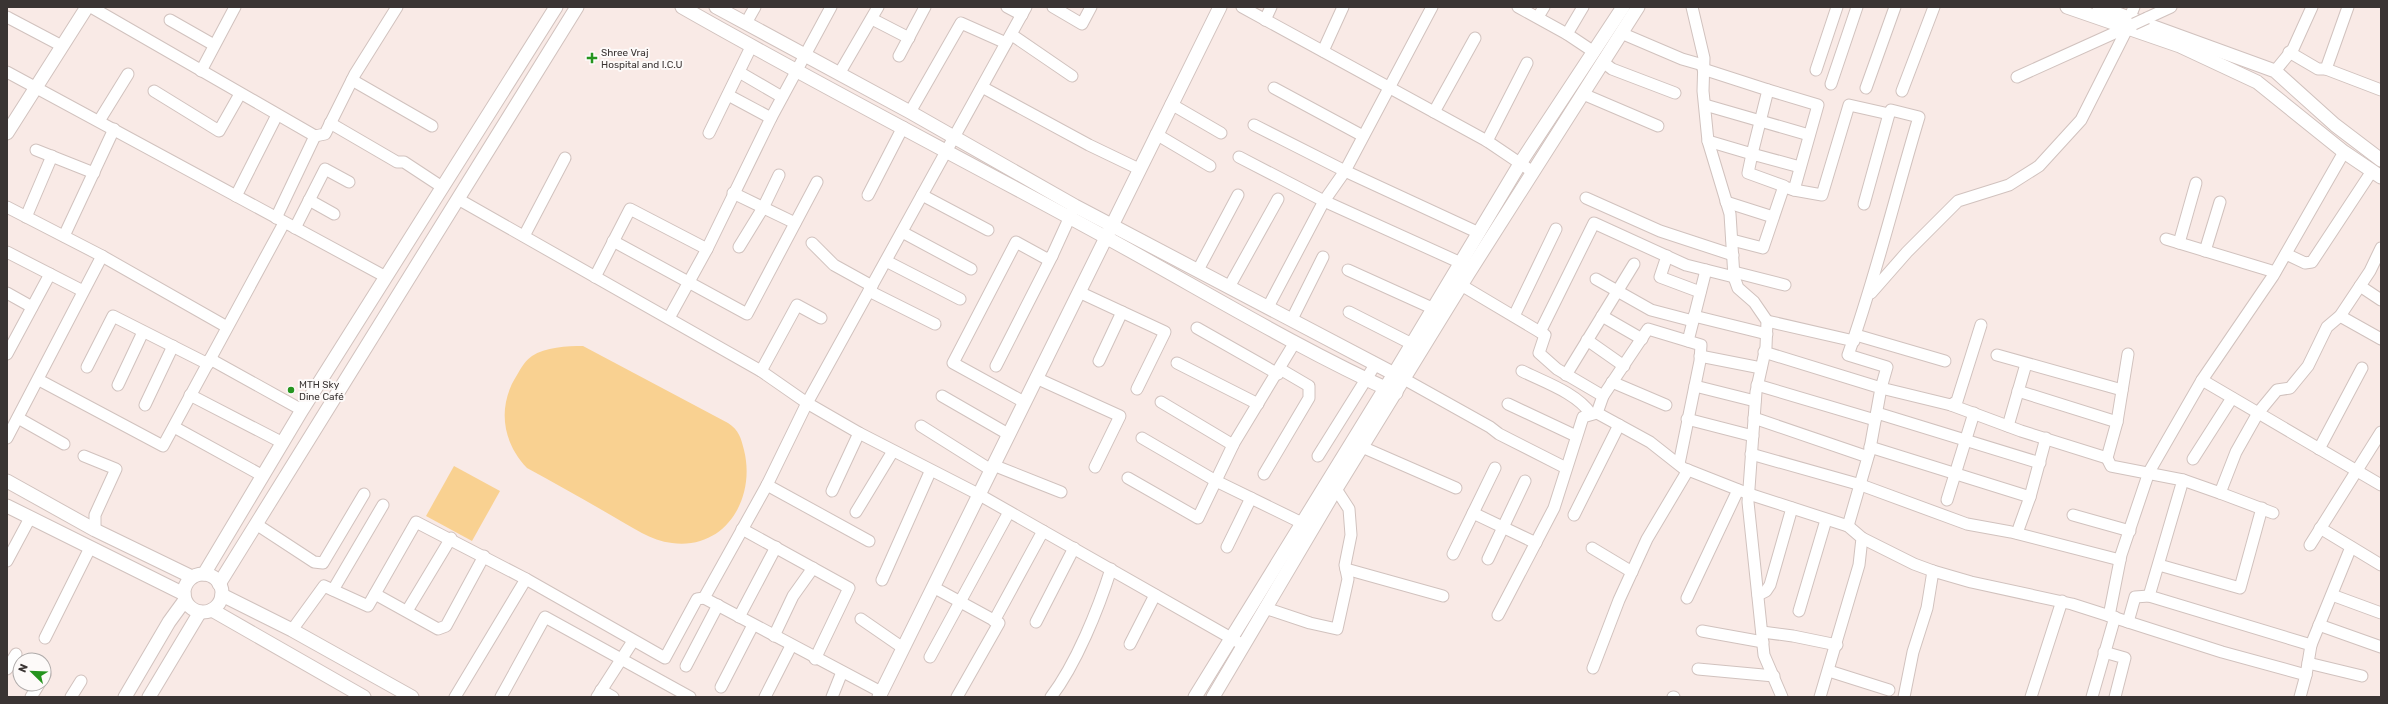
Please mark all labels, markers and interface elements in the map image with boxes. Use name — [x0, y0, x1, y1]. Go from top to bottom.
place label: Shree Vraj Hospital and I.C.U — [601, 47, 683, 71]
marker: Shree Vraj Hospital and I.C.U — [586, 52, 598, 64]
place label: MTH Sky Dine Café — [299, 379, 344, 403]
marker: MTH Sky Dine Café — [286, 385, 296, 395]
north arrow — [12, 652, 52, 692]
text: N — [16, 662, 31, 674]

